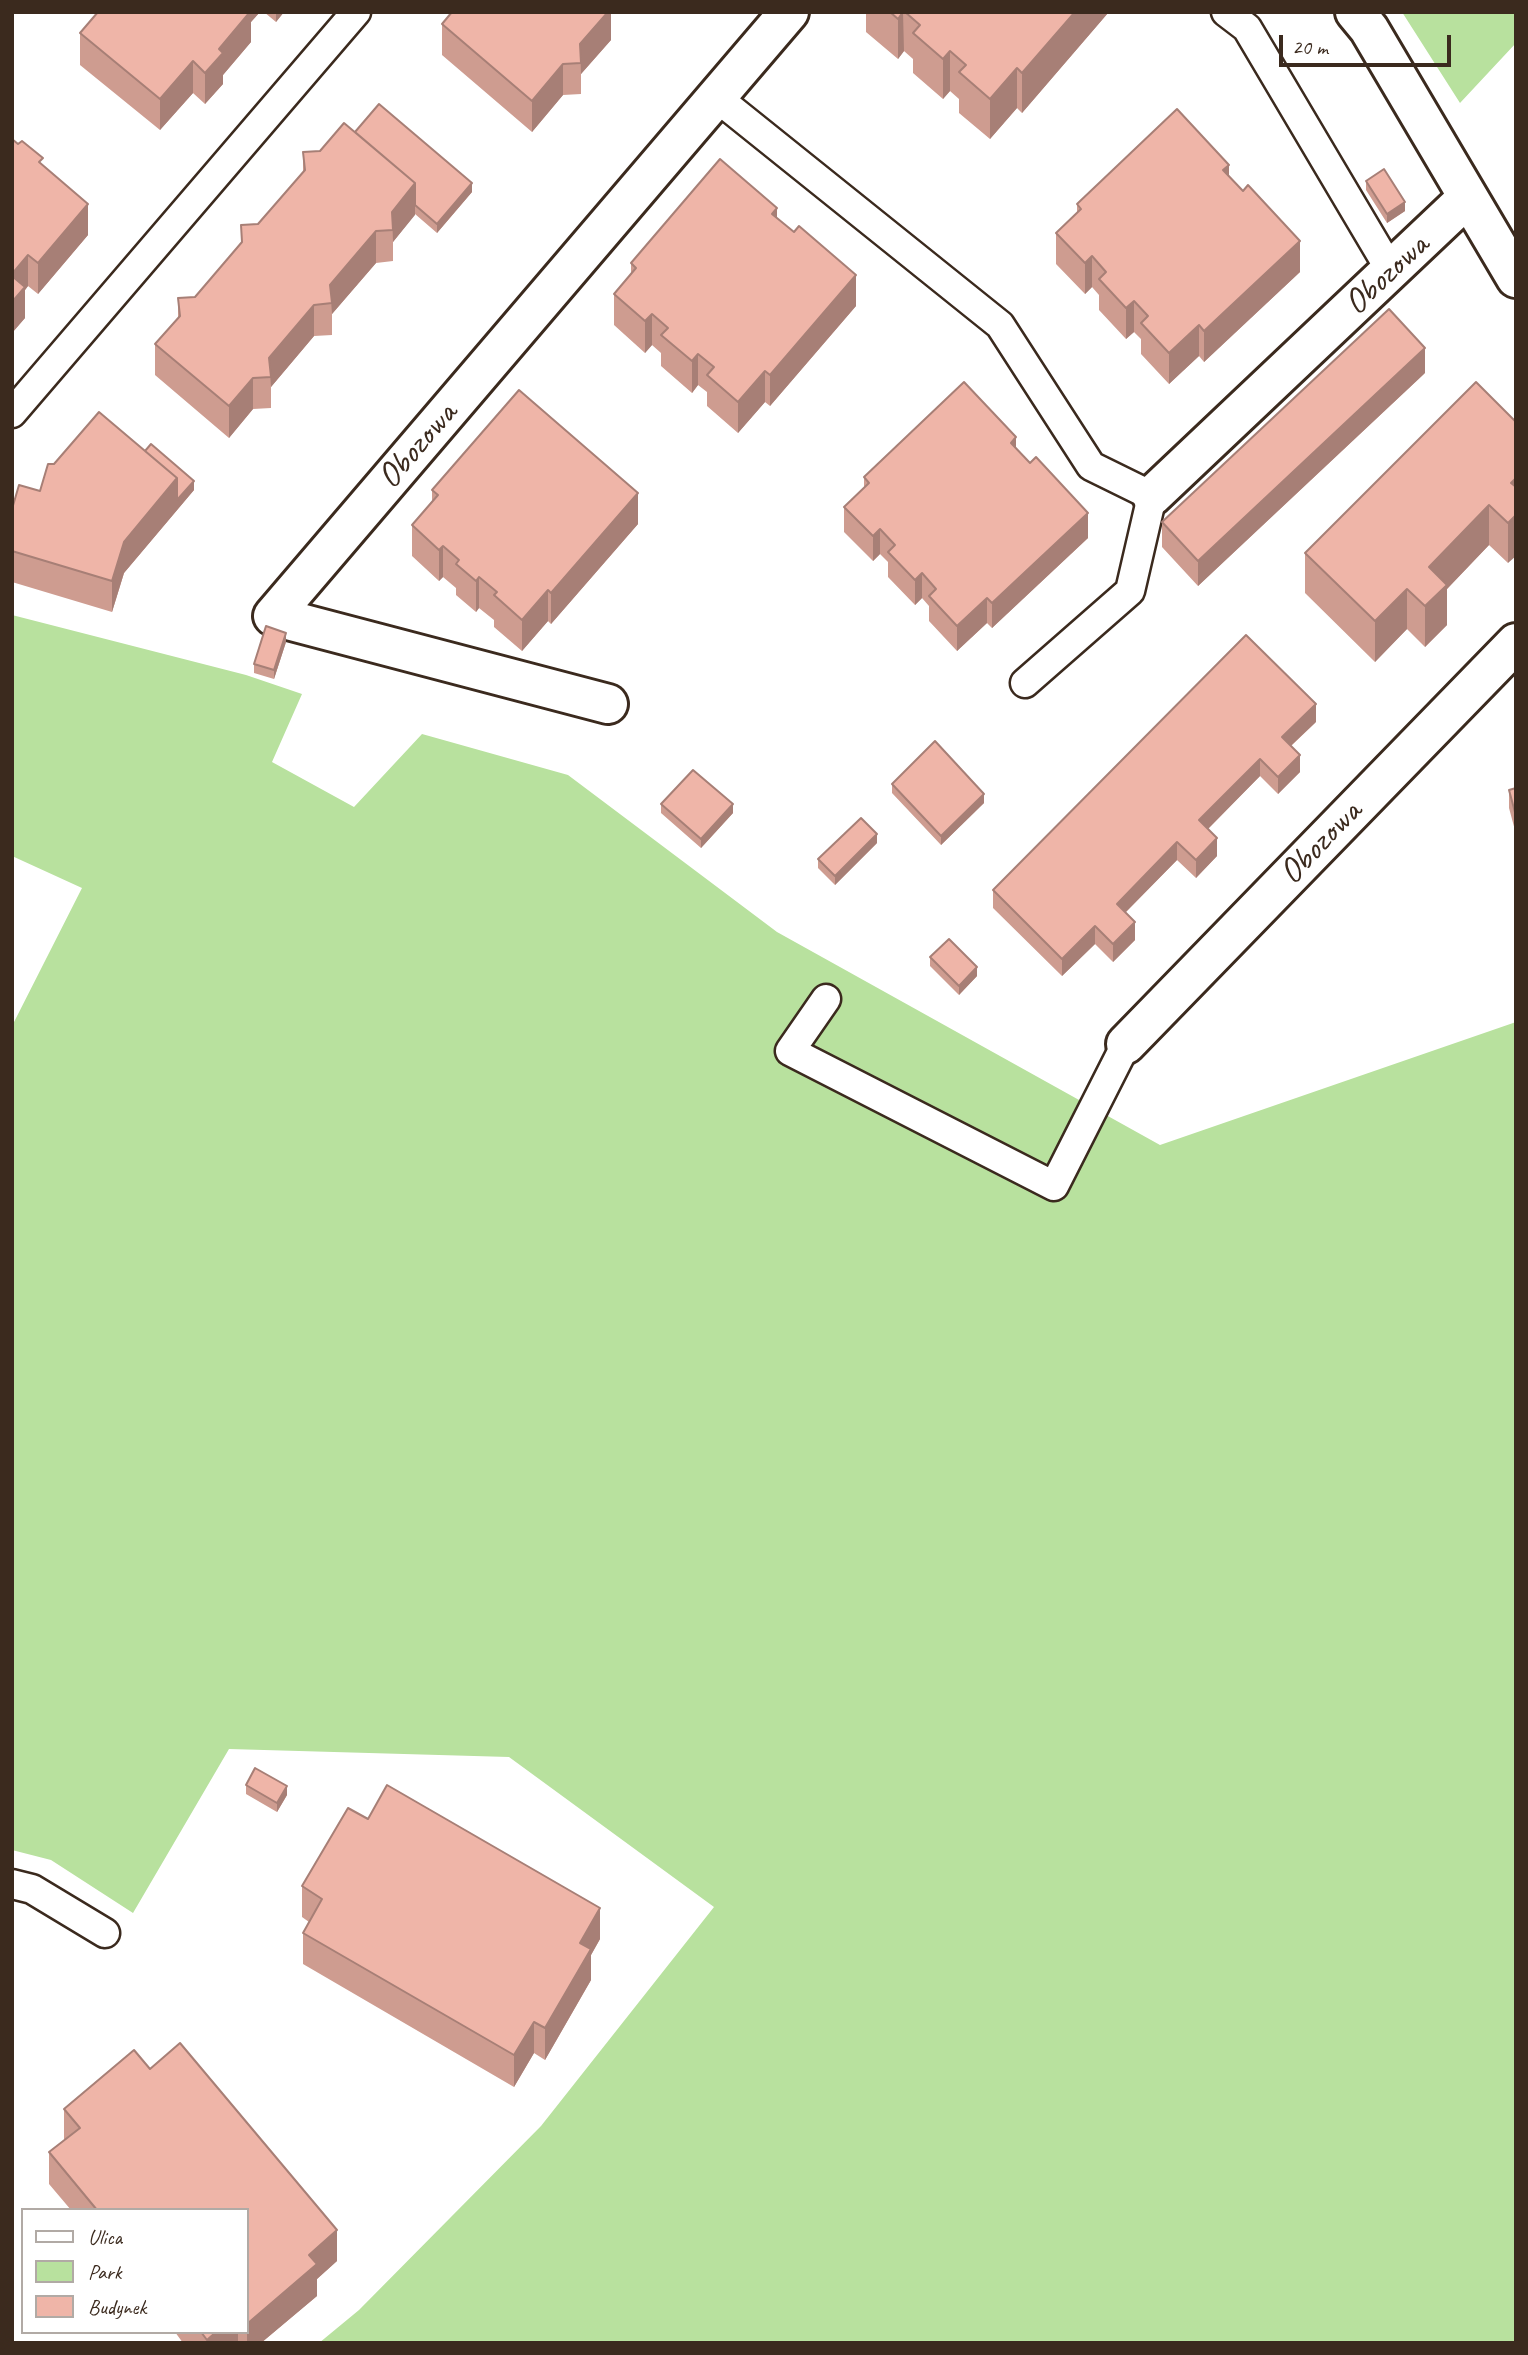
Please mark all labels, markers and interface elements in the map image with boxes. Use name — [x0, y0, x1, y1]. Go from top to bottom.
scale bar — [1283, 21, 1454, 65]
text: 20 m — [1292, 34, 1328, 60]
street label: Obozowa — [1336, 225, 1438, 325]
street label: Obozowa — [369, 394, 467, 498]
street label: Obozowa — [1271, 792, 1371, 894]
legend — [21, 2208, 248, 2334]
text: Ulica — [88, 2224, 122, 2250]
text: Park — [88, 2259, 121, 2285]
text: Budynek — [88, 2294, 146, 2320]

